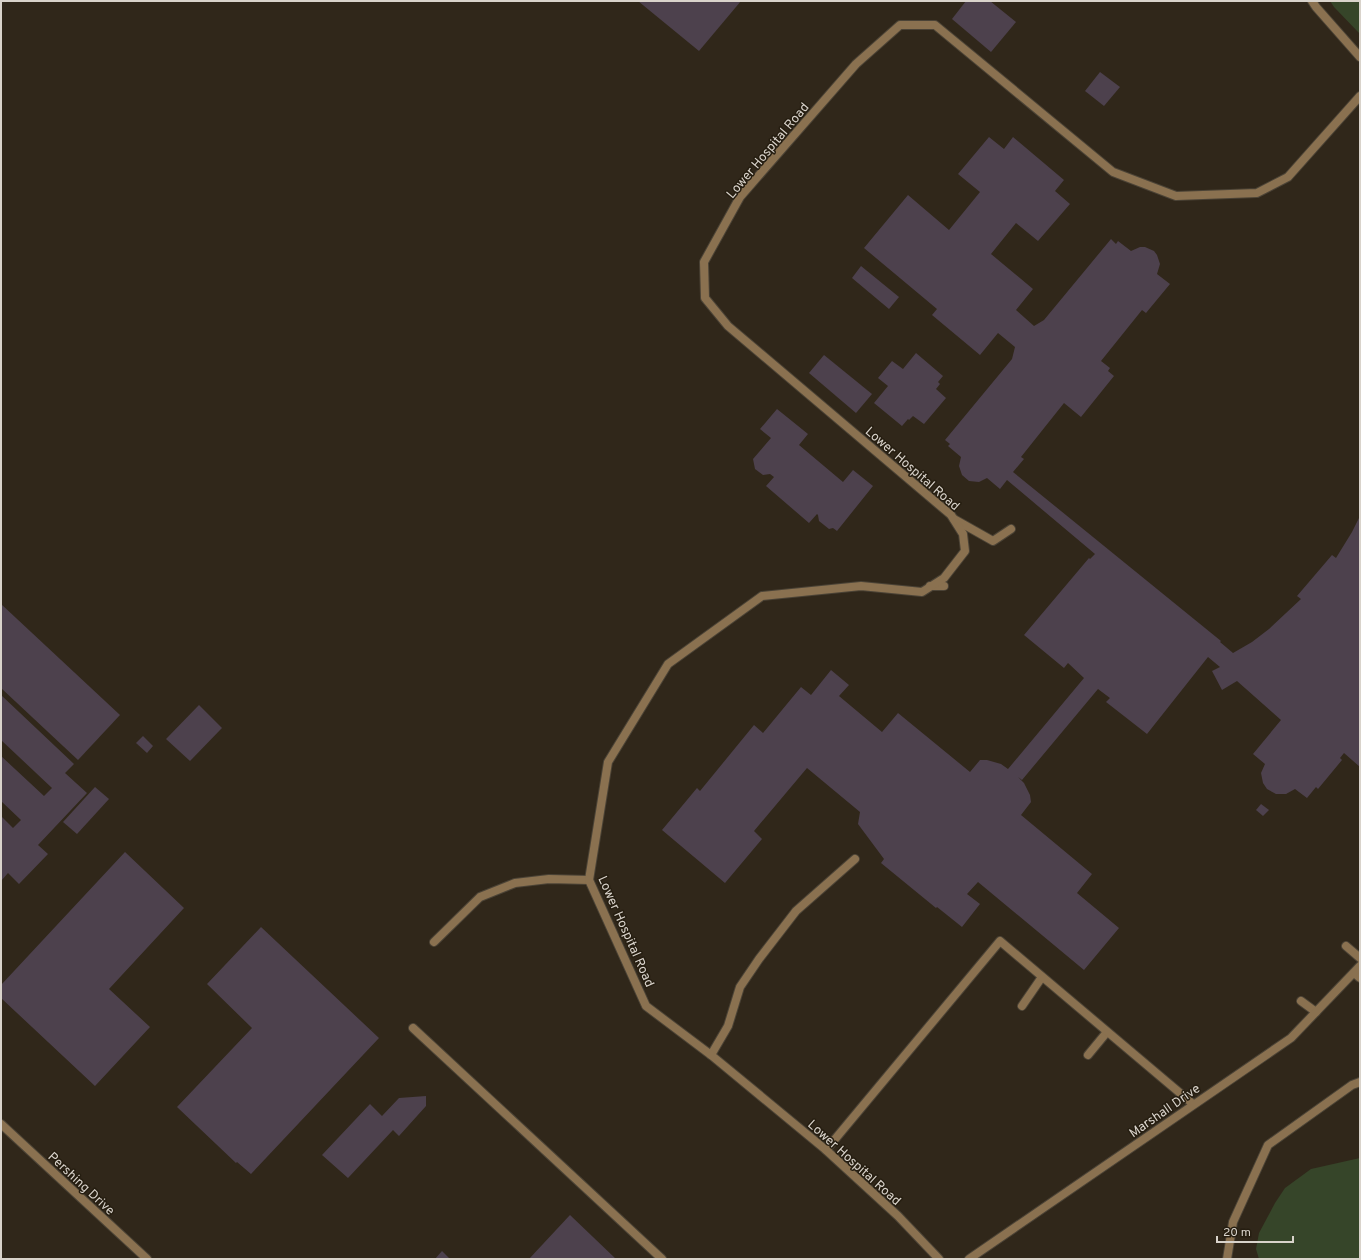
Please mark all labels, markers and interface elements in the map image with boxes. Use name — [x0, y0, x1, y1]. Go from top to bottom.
street label: Lower Hospital Road — [724, 100, 813, 202]
street label: Lower Hospital Road — [861, 424, 962, 515]
street label: Lower Hospital Road — [593, 874, 657, 990]
street label: Marshall Drive — [1127, 1081, 1204, 1142]
street label: Lower Hospital Road — [804, 1117, 904, 1210]
street label: Pershing Drive — [44, 1149, 117, 1220]
scale bar — [1217, 1218, 1293, 1244]
text: 20 m — [1223, 1225, 1251, 1241]

